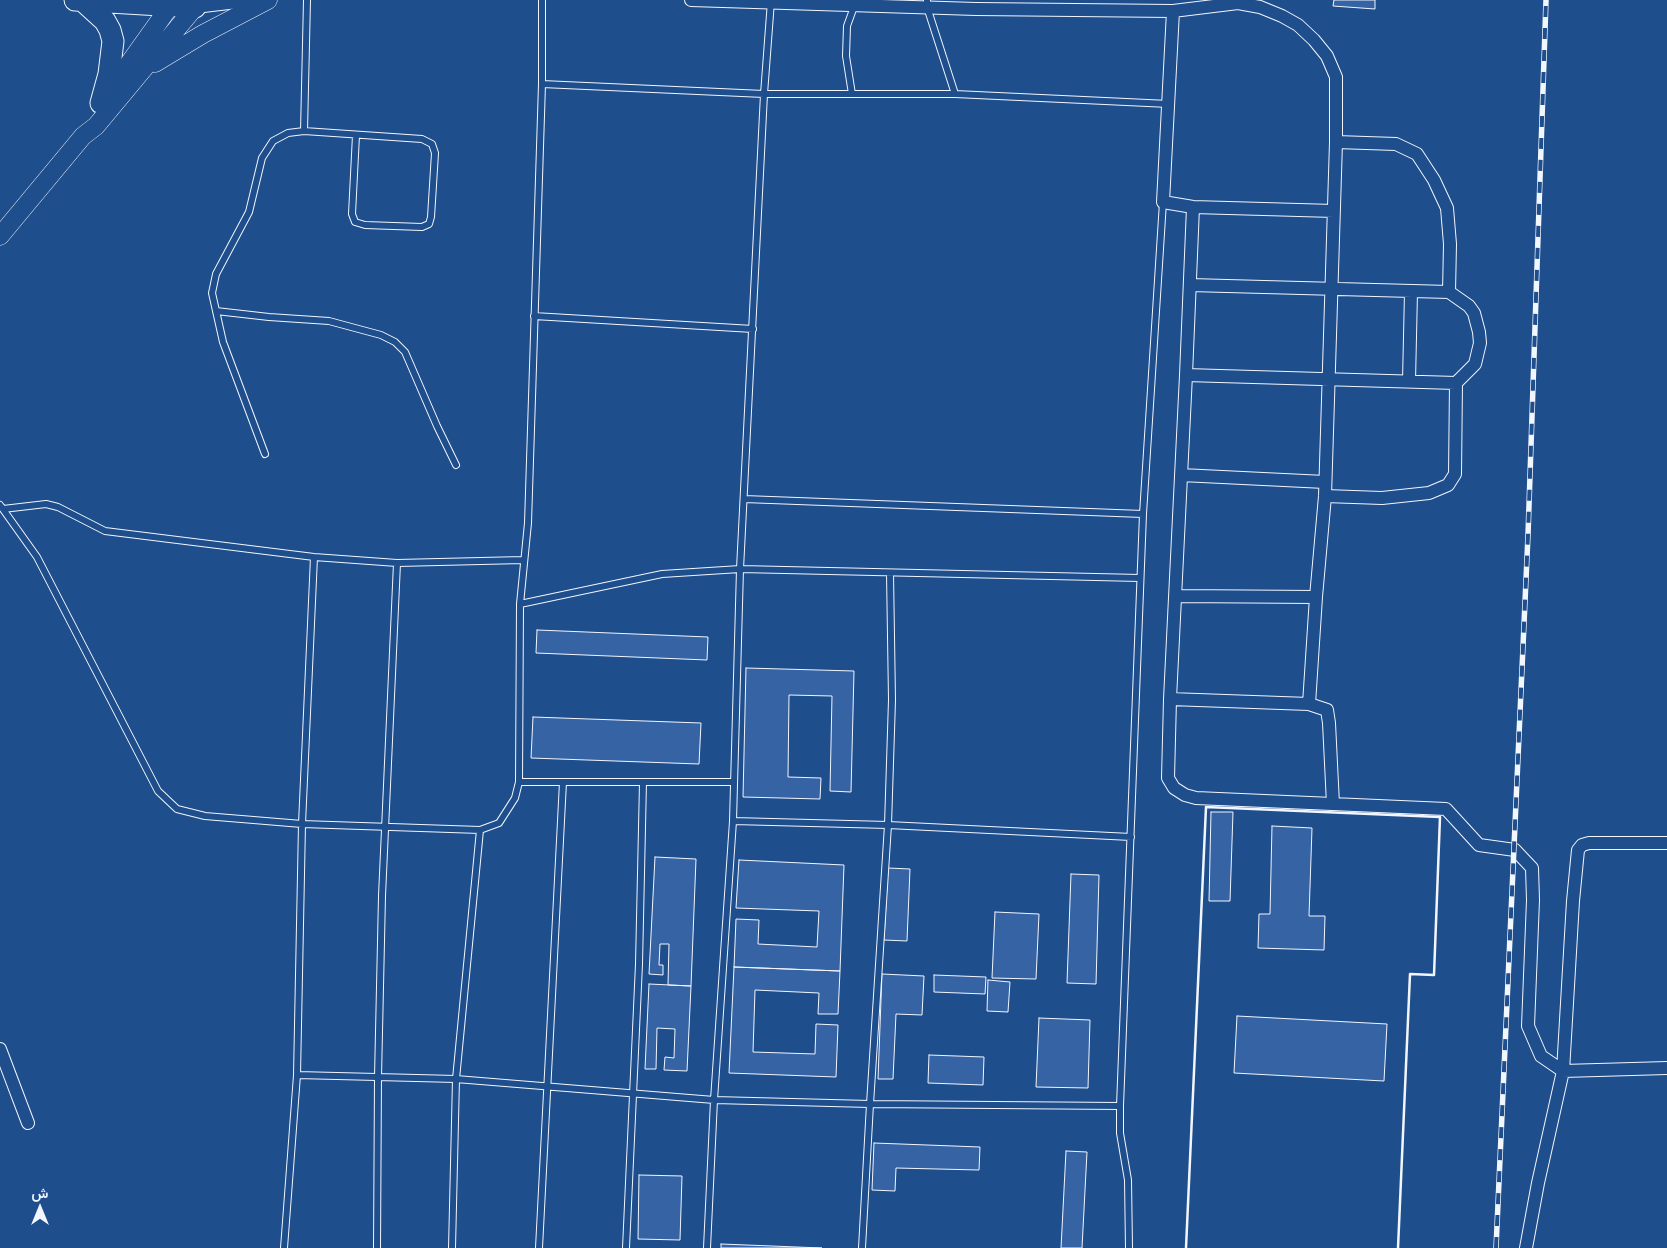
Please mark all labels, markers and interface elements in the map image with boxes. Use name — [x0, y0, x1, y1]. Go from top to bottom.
north arrow — [15, 1183, 65, 1233]
text: ش — [32, 1184, 48, 1201]

